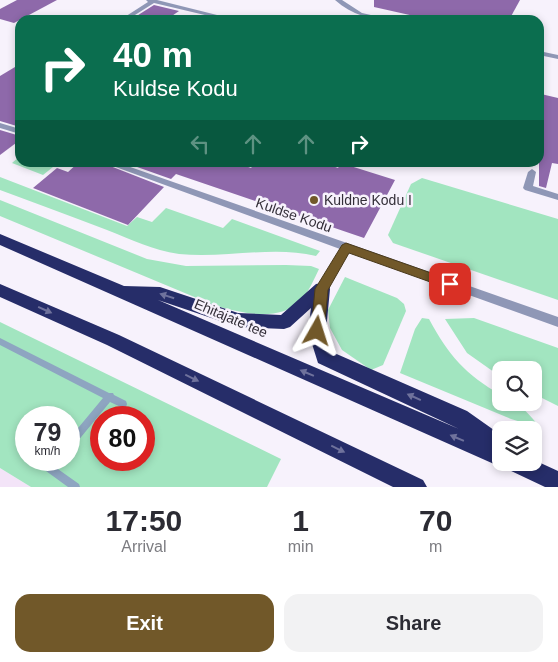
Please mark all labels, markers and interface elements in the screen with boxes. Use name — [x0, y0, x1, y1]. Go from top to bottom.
icon: right — [30, 35, 95, 100]
text: 40 m — [113, 35, 193, 74]
text: Kuldse Kodu — [113, 76, 238, 101]
icon: left — [186, 130, 214, 158]
icon: ahead — [239, 130, 267, 158]
icon: ahead — [292, 130, 320, 158]
icon: right — [345, 130, 373, 158]
place label: Kuldne Kodu I — [324, 192, 412, 208]
marker: Kuldne Kodu I — [308, 194, 320, 206]
street label: Kuldse Kodu — [254, 195, 334, 235]
pin — [429, 263, 471, 305]
icon: arrive — [436, 270, 464, 298]
one-way arrow — [159, 292, 174, 299]
street label: Ehitajate tee — [192, 295, 270, 341]
position arrow — [290, 304, 342, 356]
one-way arrow — [38, 306, 52, 314]
map controls — [492, 361, 542, 471]
button: search — [492, 361, 542, 411]
one-way arrow — [299, 369, 314, 377]
one-way arrow — [185, 374, 199, 382]
one-way arrow — [407, 393, 421, 401]
speed limit sign: 80 — [90, 406, 155, 471]
text: 79 — [34, 418, 61, 446]
button: layers — [492, 421, 542, 471]
one-way arrow — [449, 433, 464, 441]
text: km/h — [34, 444, 61, 458]
one-way arrow — [331, 445, 345, 453]
text: 17:50 — [106, 504, 182, 537]
text: 1 — [292, 504, 309, 537]
text: 70 — [419, 504, 452, 537]
text: Arrival — [121, 538, 167, 555]
text: min — [288, 538, 314, 555]
text: m — [429, 538, 442, 555]
button: Exit — [15, 594, 274, 652]
button: Share — [284, 594, 543, 652]

